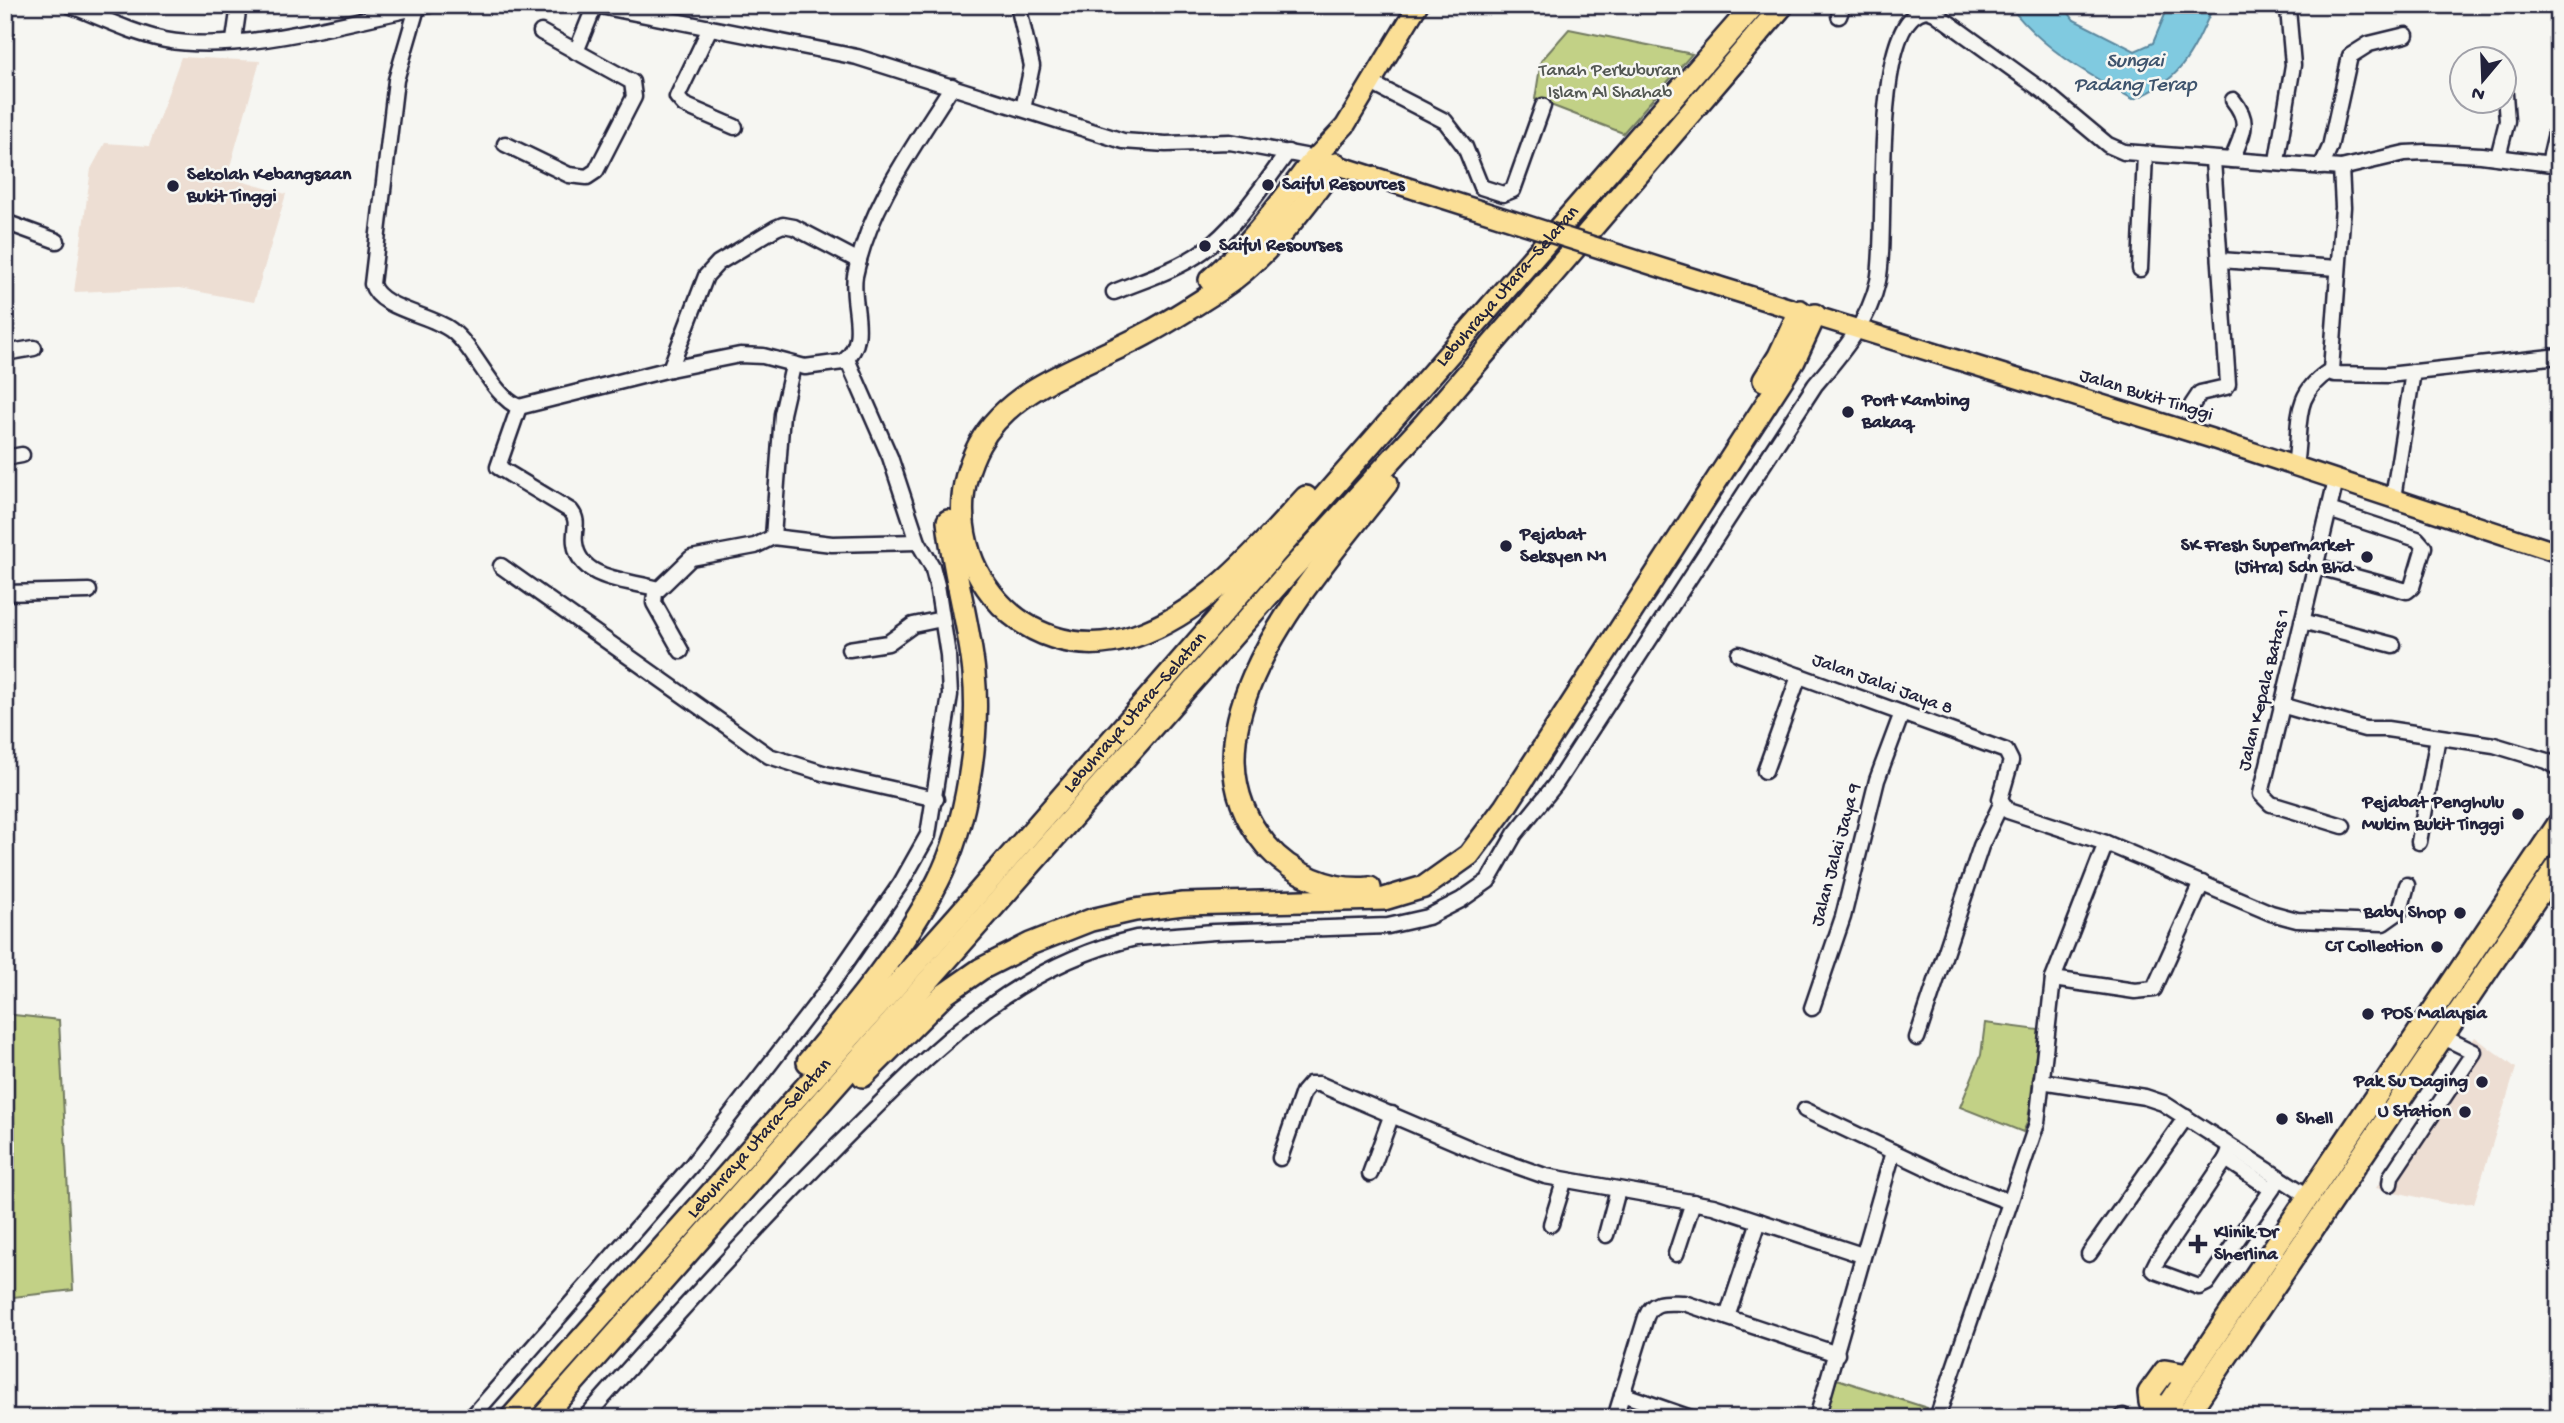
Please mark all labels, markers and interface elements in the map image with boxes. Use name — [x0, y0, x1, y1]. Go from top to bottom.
north arrow — [2448, 46, 2518, 116]
water label: Sungai Padang Terap — [2074, 50, 2198, 99]
park label: Tanah Perkuburan Islam Al Shahab — [1538, 60, 1681, 105]
text: N — [2469, 80, 2488, 106]
place label: Sekolah Kebangsaan Bukit Tinggi — [186, 164, 352, 209]
place label: Saiful Resources — [1282, 174, 1405, 197]
marker: Saiful Resources — [1260, 177, 1276, 193]
marker: Sekolah Kebangsaan Bukit Tinggi — [165, 178, 181, 194]
street label: Lebuhraya Utara–Selatan — [1431, 201, 1585, 372]
place label: Saiful Resourses — [1219, 235, 1343, 258]
marker: Saiful Resourses — [1197, 238, 1213, 254]
street label: Jalan Bukit Tinggi — [2076, 365, 2216, 427]
place label: Port Kambing Bakaq — [1861, 390, 1970, 435]
marker: Port Kambing Bakaq — [1840, 404, 1856, 420]
place label: Pejabat Seksyen N1 — [1519, 524, 1607, 569]
place label: SK Fresh Supermarket (Jitra) Sdn Bhd — [2181, 535, 2355, 580]
marker: Pejabat Seksyen N1 — [1498, 538, 1514, 554]
marker: SK Fresh Supermarket (Jitra) Sdn Bhd — [2359, 549, 2375, 565]
street label: Jalan Kepala Batas 1 — [2234, 607, 2296, 773]
street label: Lebuhraya Utara–Selatan — [1059, 627, 1212, 798]
street label: Jalan Jalai Jaya 8 — [1808, 649, 1956, 721]
street label: Jalan Jalai Jaya 9 — [1807, 780, 1867, 929]
place label: Pejabat Penghulu Mukim Bukit Tinggi — [2361, 792, 2504, 837]
marker: Pejabat Penghulu Mukim Bukit Tinggi — [2510, 806, 2526, 822]
place label: Baby Shop — [2363, 902, 2447, 925]
marker: Baby Shop — [2452, 905, 2468, 921]
place label: CT Collection — [2324, 936, 2424, 959]
marker: CT Collection — [2429, 939, 2445, 955]
place label: POS Malaysia — [2381, 1003, 2488, 1026]
marker: POS Malaysia — [2360, 1006, 2376, 1022]
street label: Lebuhraya Utara–Selatan — [682, 1054, 837, 1223]
place label: Pak Su Daging — [2353, 1071, 2468, 1094]
marker: Pak Su Daging — [2474, 1074, 2490, 1090]
place label: U Station — [2378, 1101, 2452, 1124]
marker: U Station — [2457, 1104, 2473, 1120]
place label: Shell — [2296, 1108, 2333, 1131]
marker: Shell — [2274, 1111, 2290, 1127]
place label: Klinik Dr Sherlina — [2213, 1222, 2280, 1267]
marker: Klinik Dr Sherlina — [2188, 1234, 2208, 1254]

